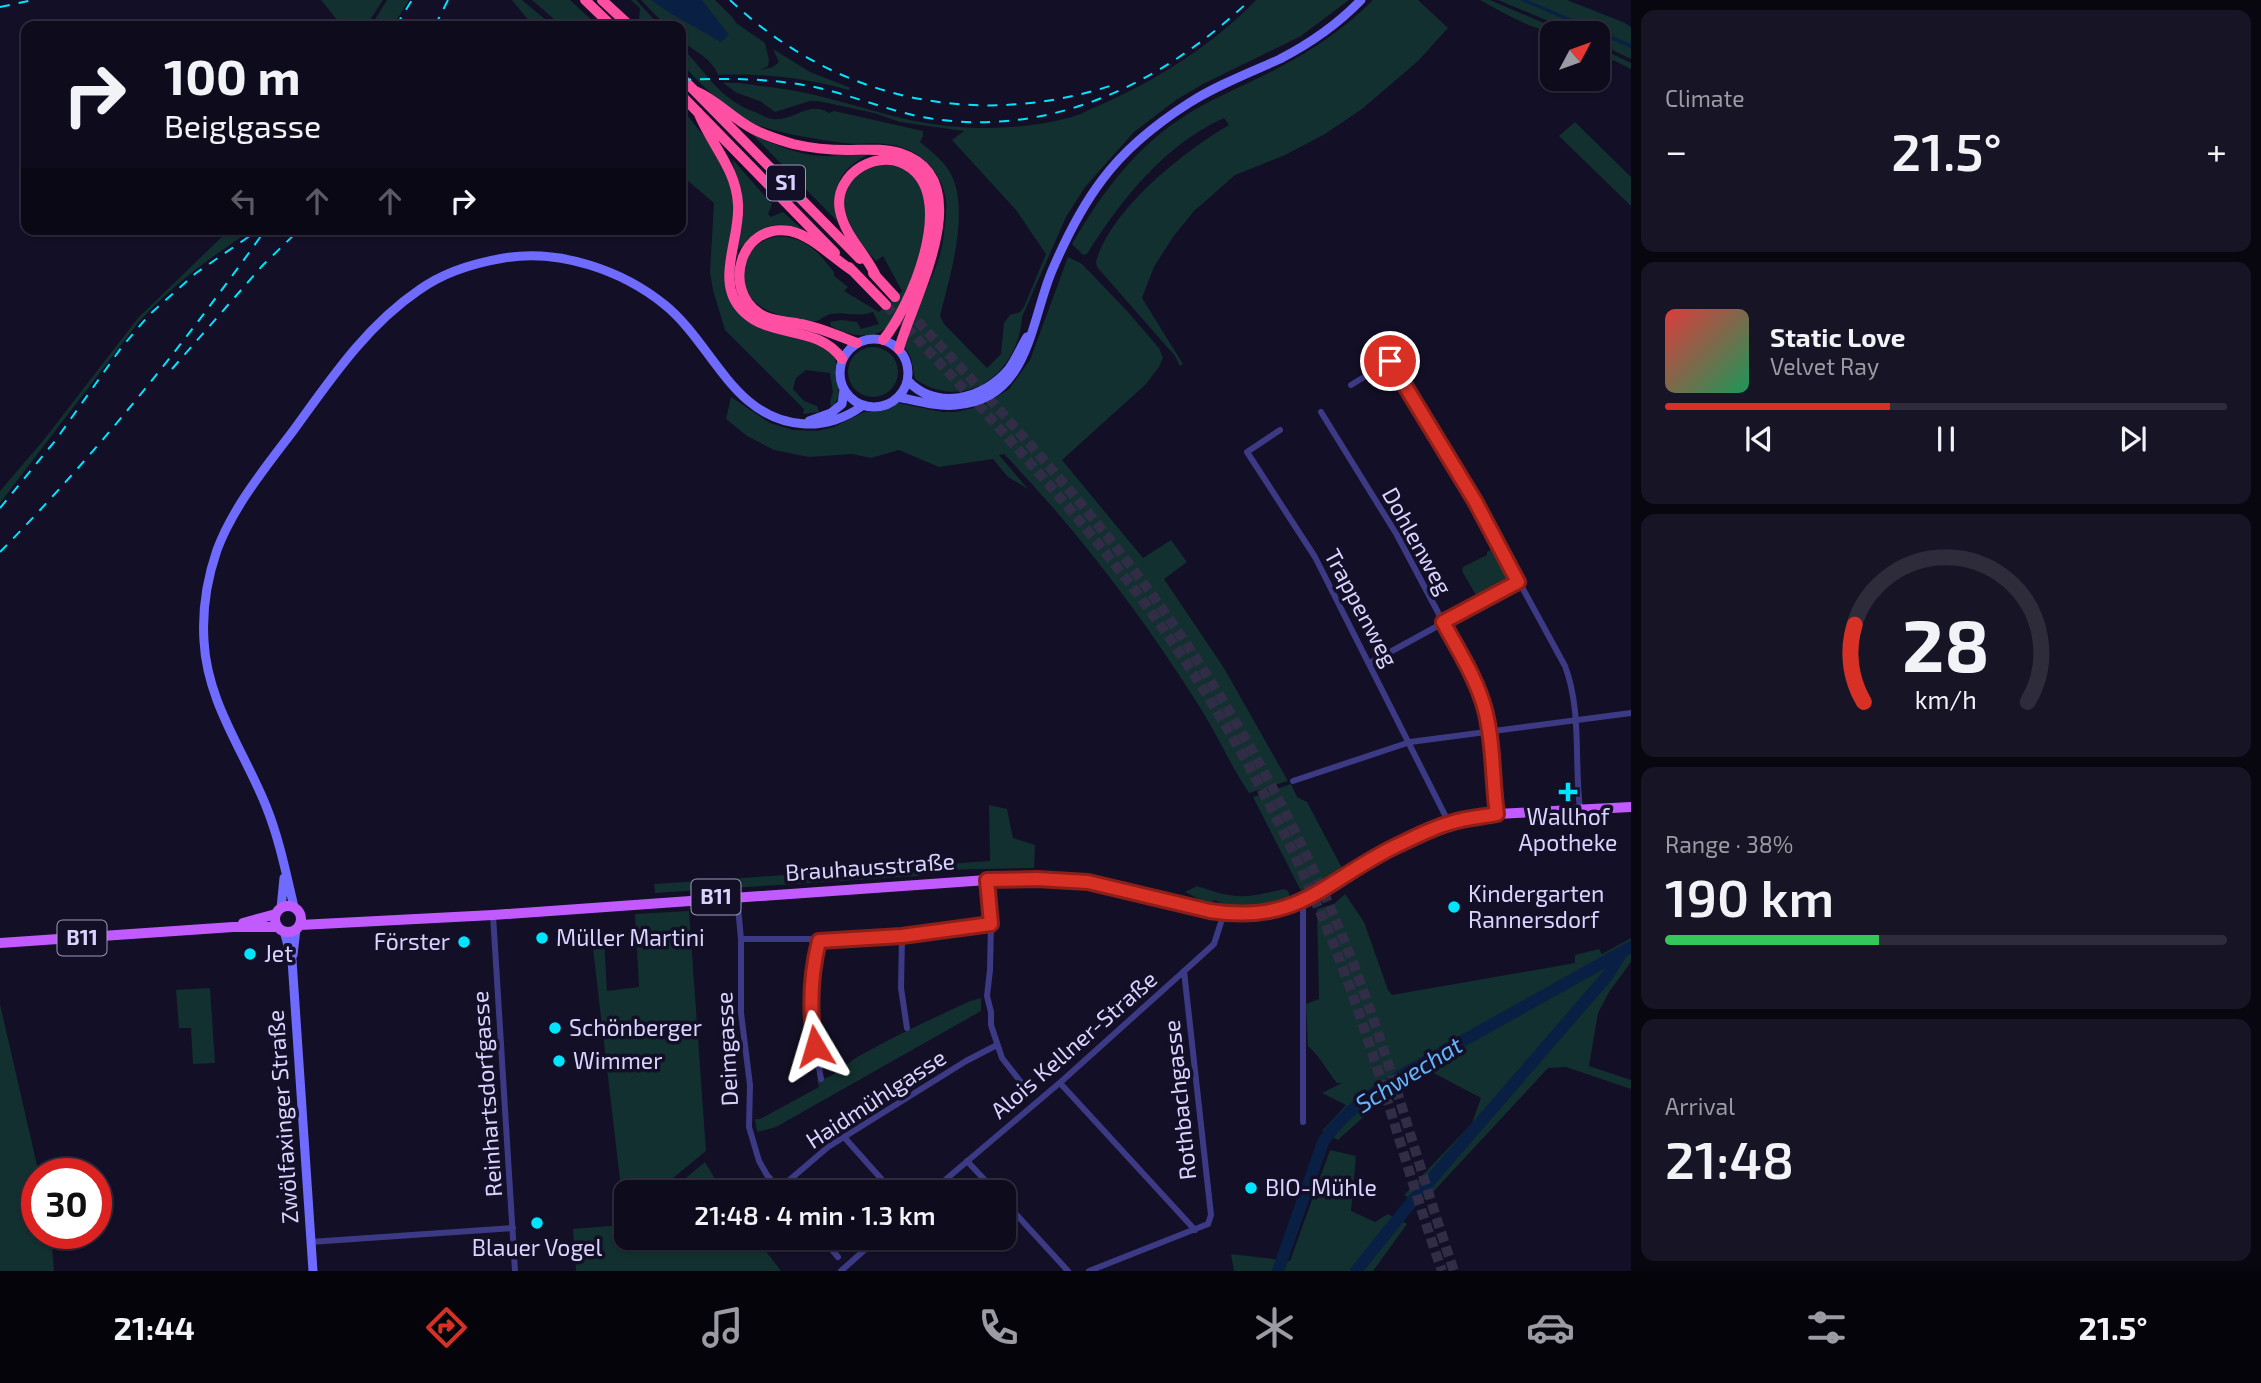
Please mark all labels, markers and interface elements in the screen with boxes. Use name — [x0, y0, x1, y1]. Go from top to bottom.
north arrow — [1540, 21, 1610, 91]
map controls — [1540, 21, 1610, 91]
text: 100 m — [164, 46, 301, 105]
icon: right — [49, 49, 140, 140]
text: Climate — [1665, 84, 1745, 112]
text: Beiglgasse — [164, 106, 321, 144]
text: 21.5° — [1891, 119, 2002, 181]
text: − — [1665, 127, 1687, 173]
text: + — [2206, 127, 2227, 173]
road number: S1 — [767, 166, 805, 200]
icon: left — [225, 182, 263, 220]
icon: ahead — [298, 182, 336, 220]
icon: ahead — [371, 182, 409, 220]
icon: right — [444, 182, 482, 220]
text: Static Love — [1770, 321, 1906, 352]
pin — [1360, 331, 1420, 391]
icon: arrive — [1371, 342, 1409, 380]
text: Velvet Ray — [1770, 352, 1879, 380]
icon: previous — [1740, 420, 1778, 458]
icon: pause — [1927, 420, 1965, 458]
icon: next — [2114, 420, 2152, 458]
street label: Dohlenweg — [1377, 482, 1459, 599]
street label: Trappenweg — [1319, 544, 1405, 671]
text: 28 — [1902, 599, 1990, 687]
text: km/h — [1915, 683, 1977, 713]
marker: Wallhof Apotheke — [1560, 784, 1576, 800]
place label: Wallhof Apotheke — [1519, 802, 1617, 856]
text: Range · 38% — [1665, 830, 1793, 858]
street label: Brauhausstraße — [784, 846, 956, 886]
text: 190 km — [1665, 865, 1834, 927]
place label: Kindergarten Rannersdorf — [1468, 879, 1604, 933]
road number: B11 — [692, 880, 740, 914]
marker: Kindergarten Rannersdorf — [1446, 899, 1462, 915]
road number: B11 — [57, 920, 106, 956]
place label: Müller Martini — [556, 923, 705, 951]
place label: Förster — [374, 927, 450, 955]
marker: Müller Martini — [534, 930, 550, 946]
marker: Förster — [456, 934, 472, 950]
place label: Jet — [264, 939, 293, 967]
marker: Jet — [242, 946, 258, 962]
street label: Alois Kellner-Straße — [984, 964, 1162, 1124]
street label: Reinhartsdorfgasse — [465, 990, 507, 1198]
street label: Deimgasse — [709, 991, 743, 1107]
street label: Zwölfaxinger Straße — [261, 1009, 303, 1225]
position arrow — [778, 1009, 852, 1083]
place label: Schönberger — [569, 1013, 702, 1041]
street label: Rothbachgasse — [1157, 1019, 1201, 1181]
marker: Schönberger — [547, 1020, 563, 1036]
water label: Schwechat — [1349, 1029, 1468, 1118]
street label: Haidmühlgasse — [800, 1042, 951, 1154]
place label: Wimmer — [573, 1046, 662, 1074]
marker: Wimmer — [551, 1053, 567, 1069]
text: Arrival — [1665, 1092, 1735, 1120]
text: 21:48 — [1665, 1127, 1794, 1189]
speed limit sign: 30 — [21, 1158, 112, 1249]
place label: BIO-Mühle — [1265, 1173, 1377, 1201]
marker: BIO-Mühle — [1243, 1180, 1259, 1196]
text: 21:48 · 4 min · 1.3 km — [694, 1199, 936, 1230]
marker: Blauer Vogel — [529, 1215, 545, 1231]
place label: Blauer Vogel — [472, 1233, 602, 1261]
icon: directions — [422, 1303, 471, 1352]
icon: music — [698, 1303, 747, 1352]
icon: phone — [974, 1303, 1023, 1352]
icon: climate — [1250, 1303, 1299, 1352]
icon: car — [1526, 1303, 1575, 1352]
icon: filters — [1802, 1303, 1851, 1352]
text: 21:44 — [114, 1308, 195, 1346]
text: 21.5° — [2079, 1308, 2147, 1346]

